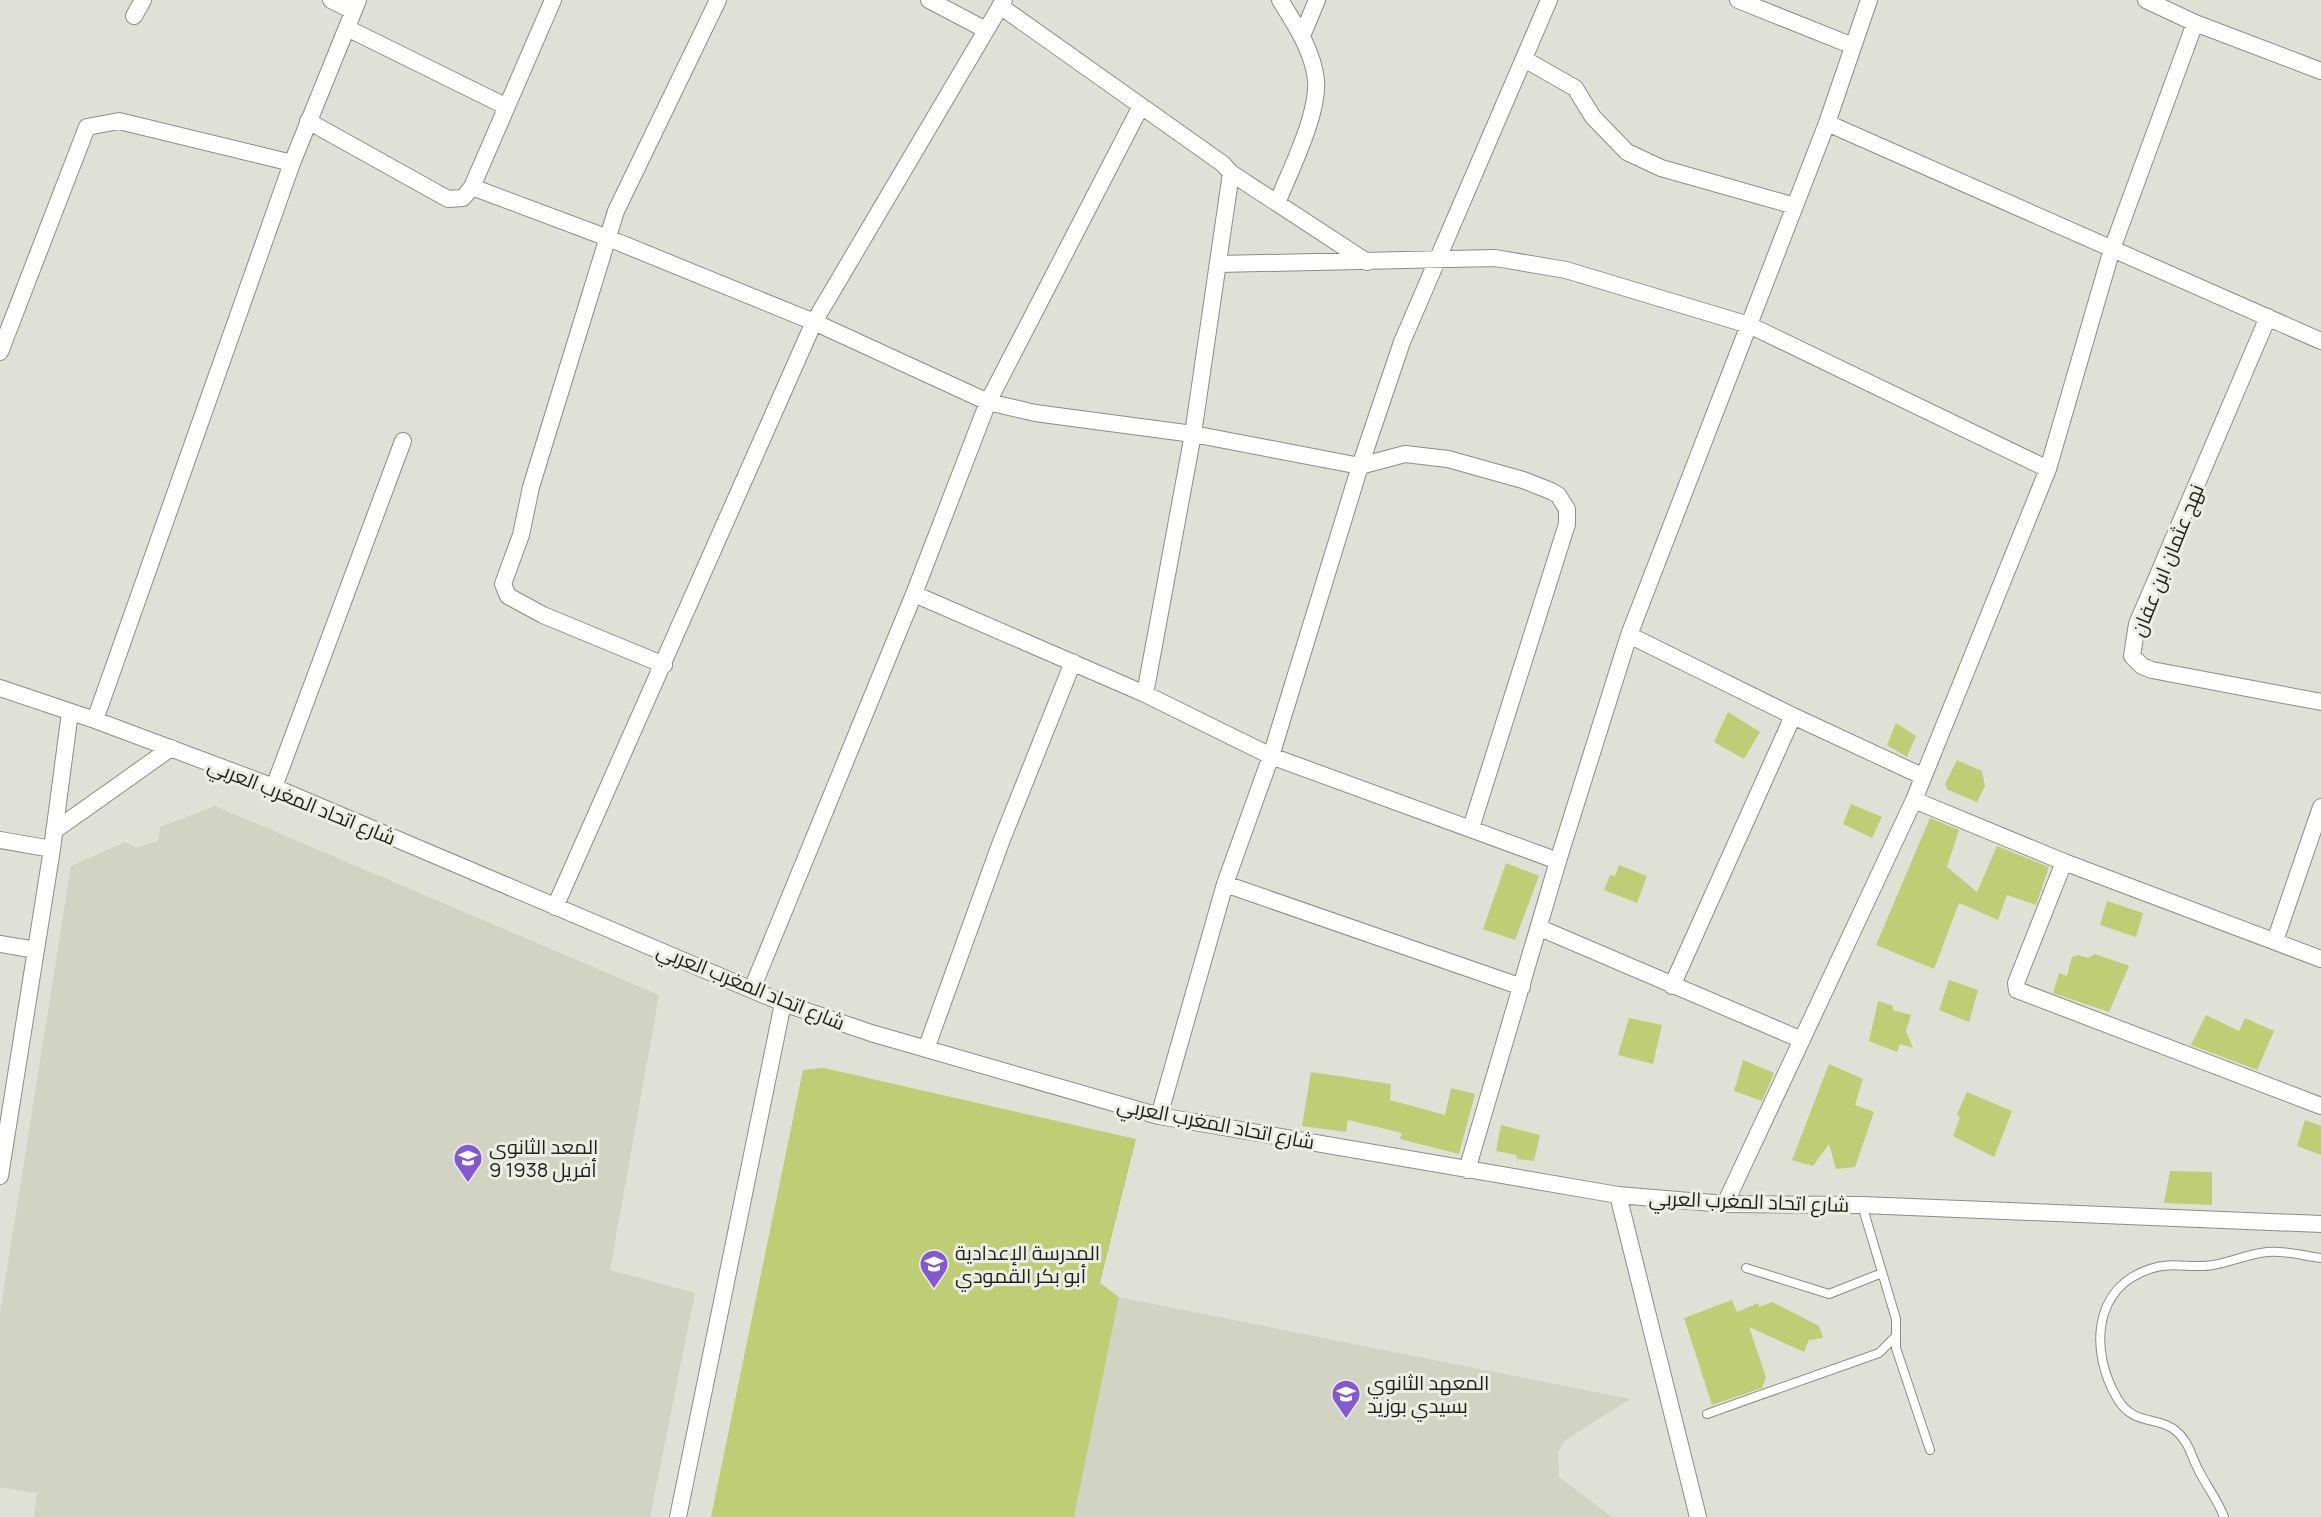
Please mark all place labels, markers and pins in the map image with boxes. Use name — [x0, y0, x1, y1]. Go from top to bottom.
place label: المعد الثانوي 9 أفريل 1938 — [489, 1133, 598, 1183]
school or university icon: المعد الثانوي 9 أفريل 1938 — [452, 1142, 484, 1184]
place label: المدرسة الإعدادية أبو بكر القمودي — [955, 1239, 1100, 1292]
school or university icon: المدرسة الإعدادية أبو بكر القمودي — [918, 1248, 950, 1290]
place label: المعهد الثانوي بسيدي بوزيد — [1367, 1369, 1489, 1422]
school or university icon: المعهد الثانوي بسيدي بوزيد — [1330, 1378, 1362, 1420]

